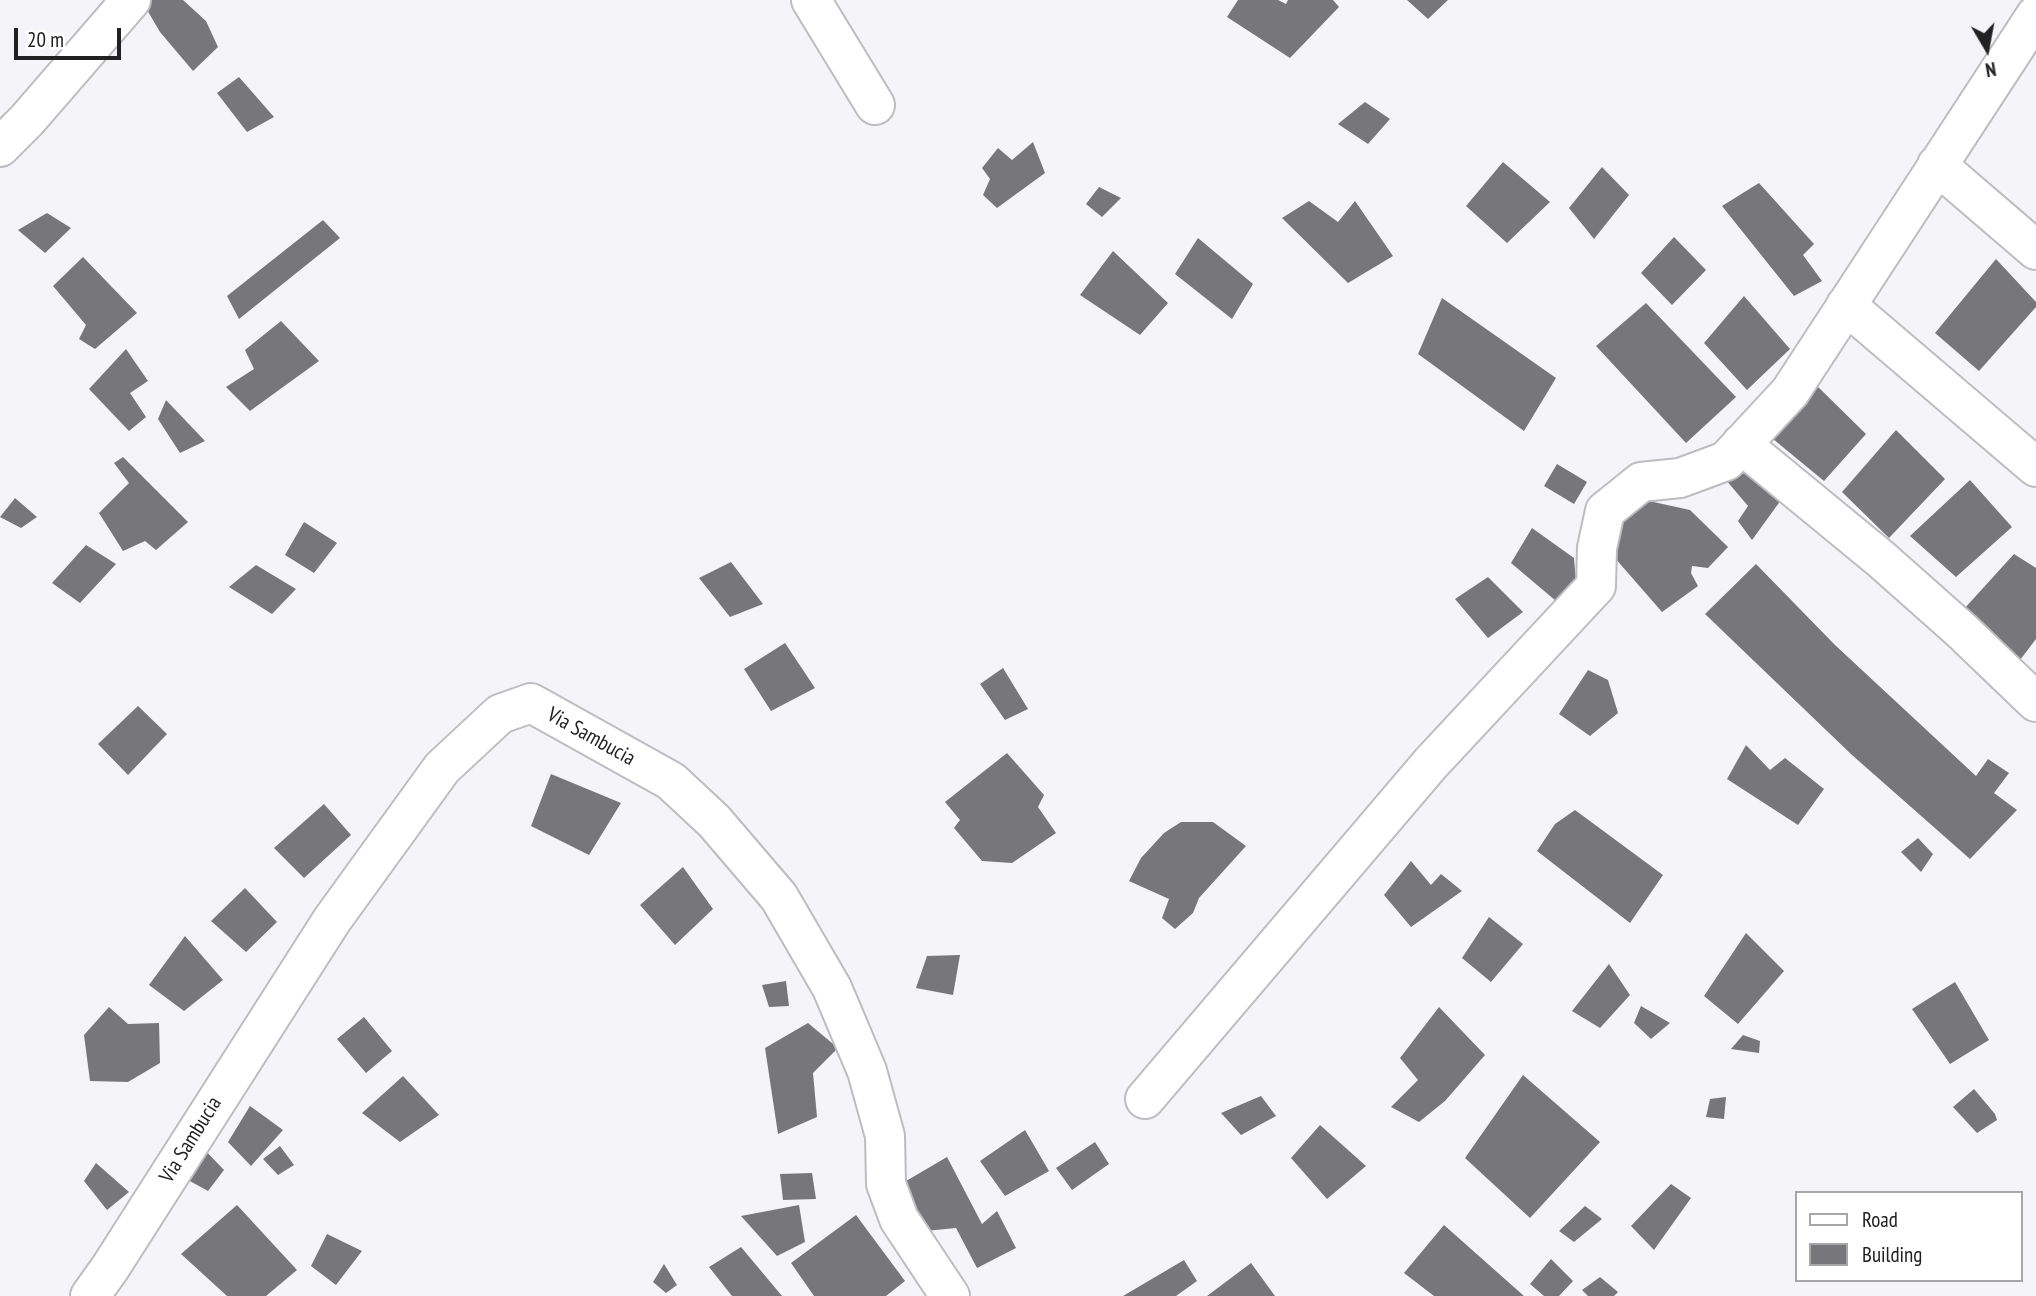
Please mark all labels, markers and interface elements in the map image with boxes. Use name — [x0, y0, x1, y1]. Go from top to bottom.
scale bar — [18, 14, 124, 58]
north arrow — [1952, 14, 2022, 84]
text: 20 m — [27, 26, 64, 53]
text: N — [1984, 57, 1998, 82]
street label: Via Sambucia — [543, 703, 639, 771]
street label: Via Sambucia — [155, 1092, 227, 1188]
legend — [1794, 1191, 2022, 1282]
text: Road — [1862, 1206, 1898, 1233]
text: Building — [1862, 1241, 1922, 1268]

